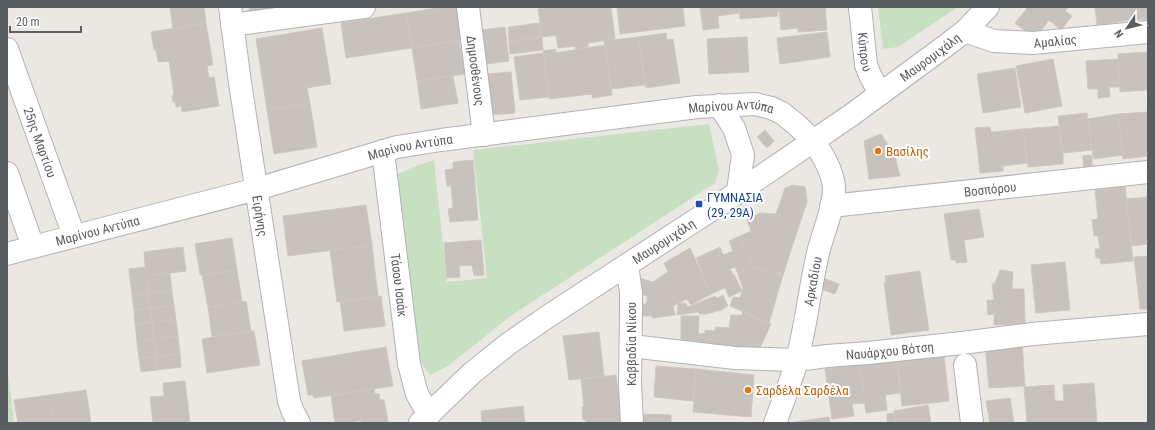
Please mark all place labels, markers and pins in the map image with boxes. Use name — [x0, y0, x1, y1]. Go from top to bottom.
place label: Βασίλης — [886, 144, 929, 159]
marker: Βασίλης — [873, 146, 883, 156]
place label: ΓΥΜΝΑΣΙΑ (29, 29Α) — [707, 190, 764, 220]
marker: ΓΥΜΝΑΣΙΑ (29, 29Α) — [694, 199, 704, 209]
place label: Σαρδέλα Σαρδέλα — [756, 383, 849, 398]
marker: Σαρδέλα Σαρδέλα — [743, 385, 753, 395]

